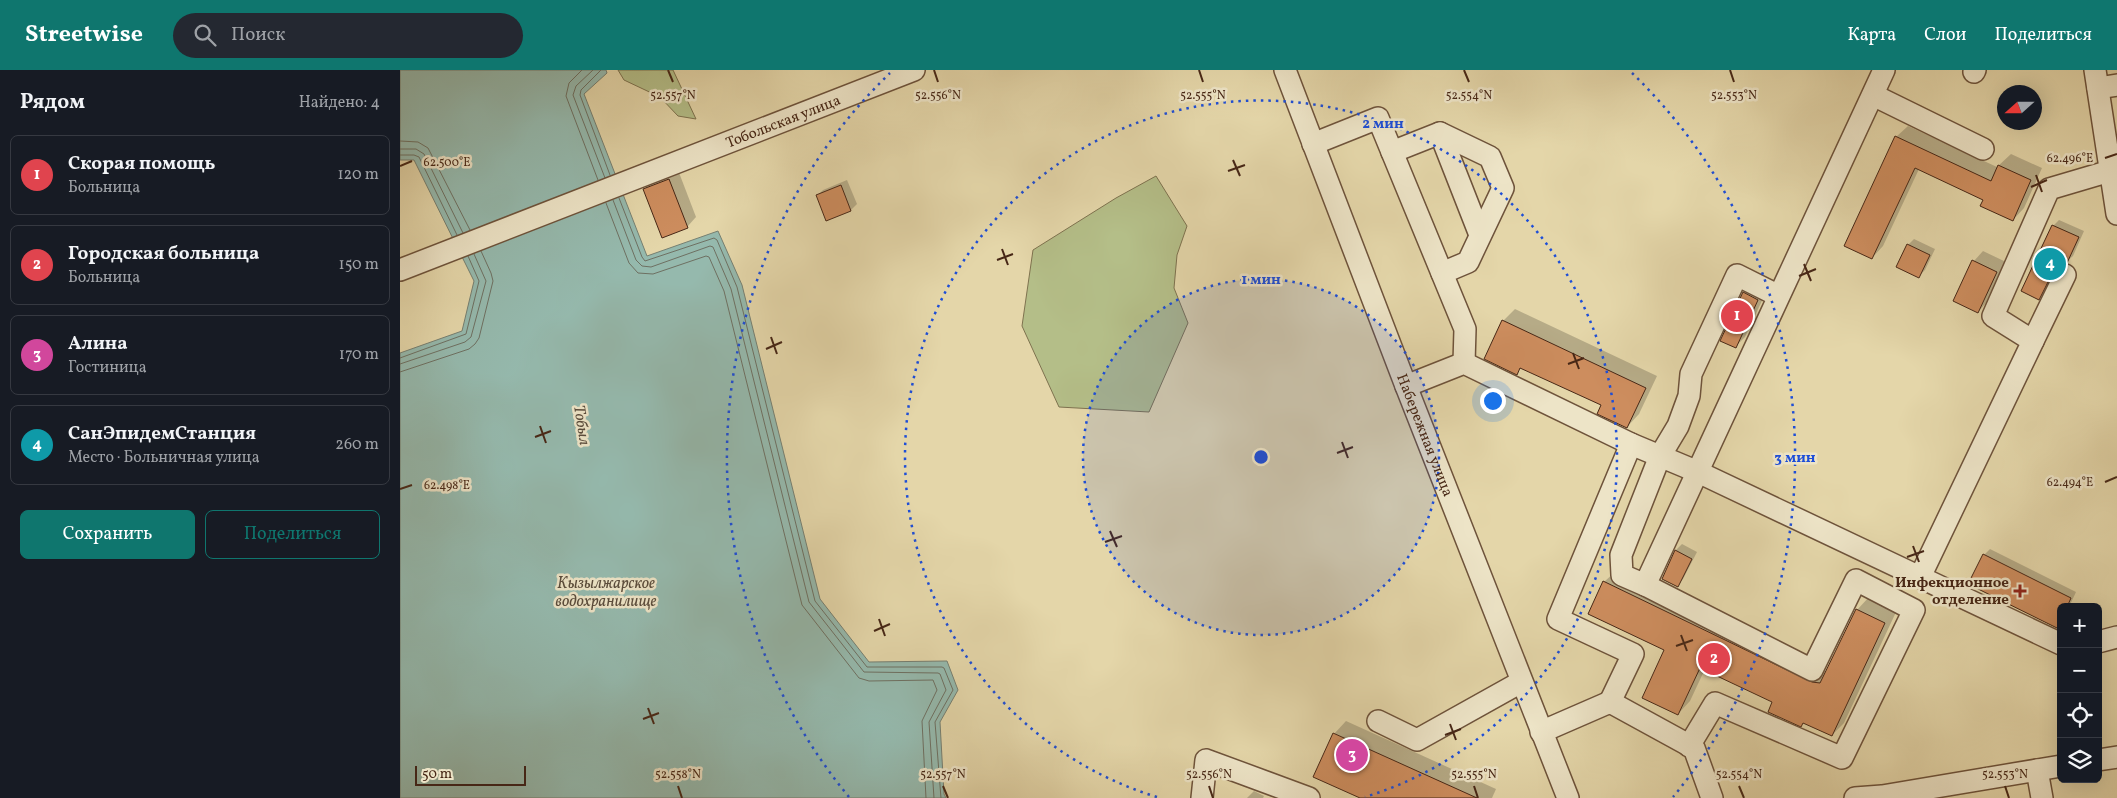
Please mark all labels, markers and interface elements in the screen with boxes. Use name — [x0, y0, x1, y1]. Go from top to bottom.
search box — [173, 13, 523, 58]
text: Streetwise — [25, 18, 143, 52]
icon: search — [191, 21, 219, 49]
text: Поиск — [231, 22, 285, 48]
text: Карта — [1848, 23, 1896, 48]
text: Слои — [1924, 23, 1966, 48]
text: Поделиться — [1994, 23, 2092, 48]
north arrow — [1997, 85, 2042, 130]
text: Рядом — [20, 88, 85, 117]
text: 52.557°N — [650, 88, 696, 104]
text: 52.556°N — [915, 88, 961, 104]
text: 52.555°N — [1180, 88, 1226, 104]
text: 52.554°N — [1446, 88, 1492, 104]
text: 52.553°N — [1711, 88, 1757, 104]
street label: Тобольская улица — [723, 91, 844, 154]
text: Найдено: 4 — [299, 92, 380, 114]
text: 2 мин — [1362, 114, 1404, 135]
text: Скорая помощь — [68, 151, 216, 177]
text: 62.496°E — [2047, 151, 2093, 167]
text: 62.500°E — [424, 155, 470, 171]
text: 1 — [34, 164, 40, 186]
text: 120 m — [337, 164, 379, 186]
text: Больница — [68, 177, 140, 199]
text: Городская больница — [68, 241, 259, 267]
pin: 4 — [2034, 245, 2066, 283]
text: 2 — [33, 254, 41, 276]
text: 150 m — [338, 254, 379, 276]
text: Больница — [68, 267, 140, 289]
text: 1 мин — [1241, 270, 1281, 291]
pin: 1 — [1721, 297, 1753, 335]
text: Алина — [68, 331, 128, 357]
text: 3 — [33, 344, 41, 366]
text: 170 m — [339, 344, 379, 366]
text: Гостиница — [68, 357, 147, 379]
street label: Набережная улица — [1390, 371, 1457, 500]
your location — [1480, 388, 1506, 414]
water label: Тобыл — [567, 404, 595, 447]
text: СанЭпидемСтанция — [68, 421, 256, 447]
text: 4 — [32, 434, 42, 456]
text: 260 m — [335, 434, 379, 456]
text: Место · Больничная улица — [68, 447, 260, 469]
centre of rings — [1252, 448, 1270, 466]
text: 3 мин — [1774, 448, 1816, 469]
text: 62.494°E — [2047, 475, 2093, 491]
text: 62.498°E — [424, 478, 470, 494]
button: Сохранить — [20, 510, 195, 559]
button: Поделиться — [205, 510, 380, 559]
water label: Кызылжарское водохранилище — [556, 573, 657, 613]
place label: Инфекционное отделение — [1895, 573, 2009, 611]
marker: Инфекционное отделение — [2013, 584, 2027, 598]
map controls — [2057, 603, 2102, 783]
button: + — [2057, 603, 2102, 648]
pin: 2 — [1698, 640, 1730, 678]
button: − — [2057, 648, 2102, 693]
button: locate — [2057, 693, 2102, 738]
pin: 3 — [1336, 736, 1368, 774]
button: layers — [2057, 738, 2102, 783]
scale bar — [415, 763, 526, 786]
text: 50 m — [422, 765, 452, 784]
text: 52.558°N — [655, 767, 701, 783]
text: 52.557°N — [920, 767, 966, 783]
text: 52.556°N — [1186, 767, 1232, 783]
text: 52.555°N — [1451, 767, 1497, 783]
text: 52.554°N — [1716, 767, 1762, 783]
text: 52.553°N — [1982, 767, 2028, 783]

